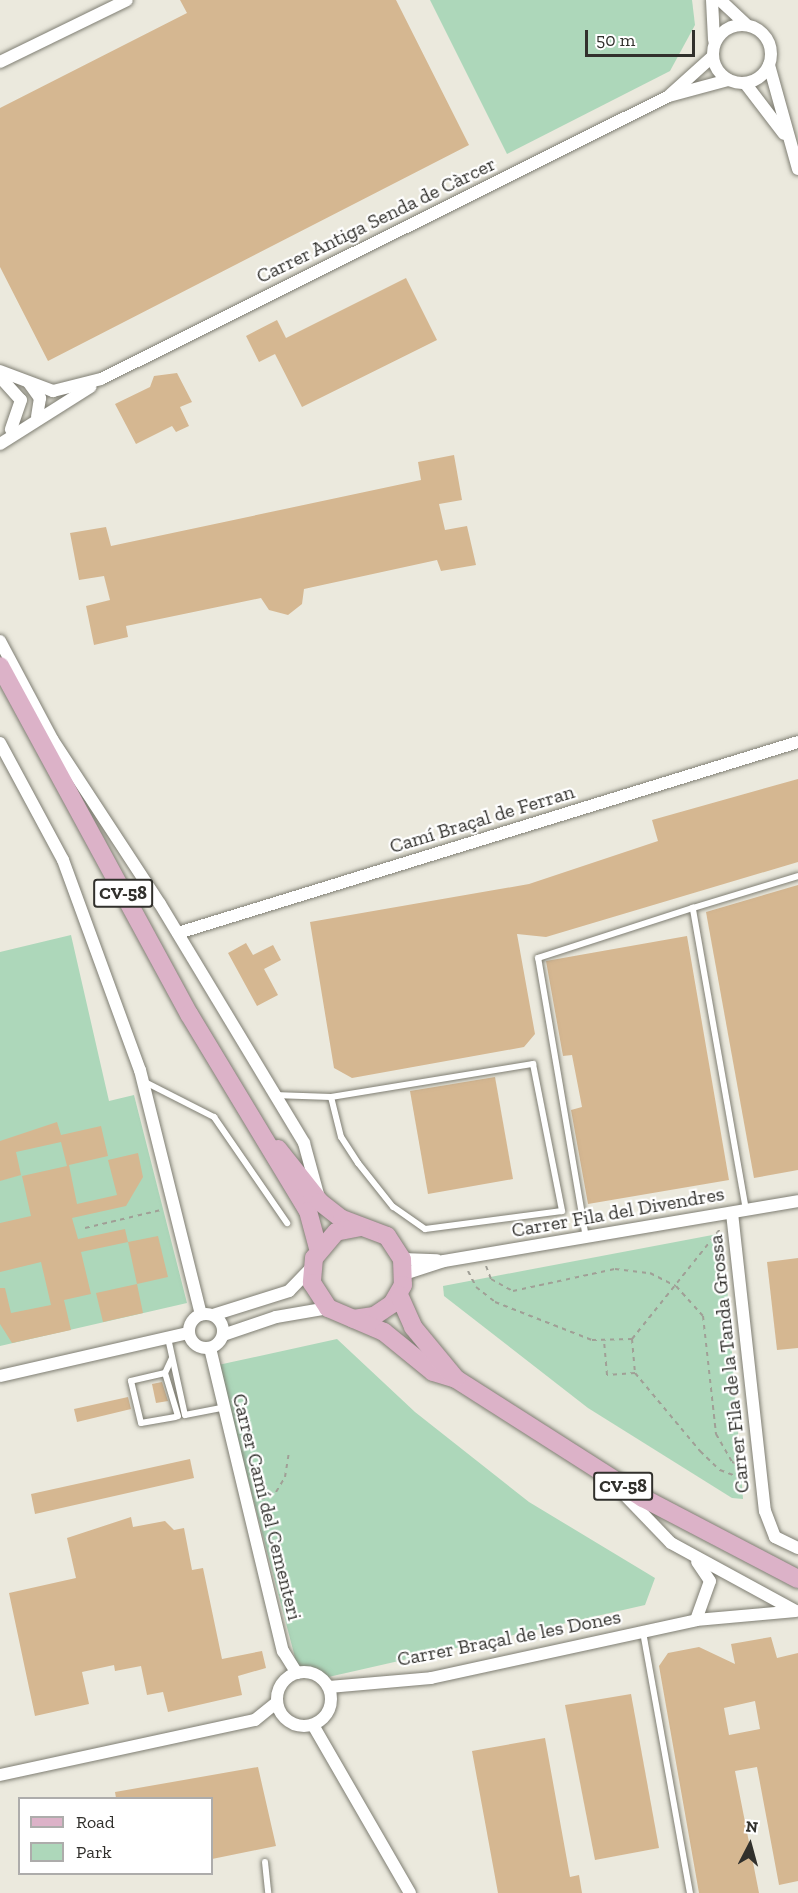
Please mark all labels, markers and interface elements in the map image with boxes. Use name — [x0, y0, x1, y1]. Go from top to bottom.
scale bar — [588, 18, 698, 56]
text: 50 m — [596, 29, 635, 51]
street label: Carrer Antiga Senda de Càrcer — [252, 151, 500, 289]
street label: Camí Braçal de Ferran — [387, 779, 577, 859]
road number: CV-58 — [93, 878, 153, 908]
street label: Carrer Fila del Divendres — [510, 1181, 726, 1243]
street label: Carrer Fila de la Tanda Grossa — [703, 1233, 755, 1495]
street label: Carrer Camí del Cementeri — [227, 1391, 307, 1623]
road number: CV-58 — [593, 1471, 653, 1501]
street label: Carrer Braçal de les Dones — [395, 1605, 623, 1671]
legend — [18, 1797, 213, 1875]
text: Road — [76, 1811, 115, 1833]
north arrow — [720, 1815, 780, 1875]
text: N — [745, 1817, 759, 1837]
text: Park — [76, 1841, 112, 1863]

